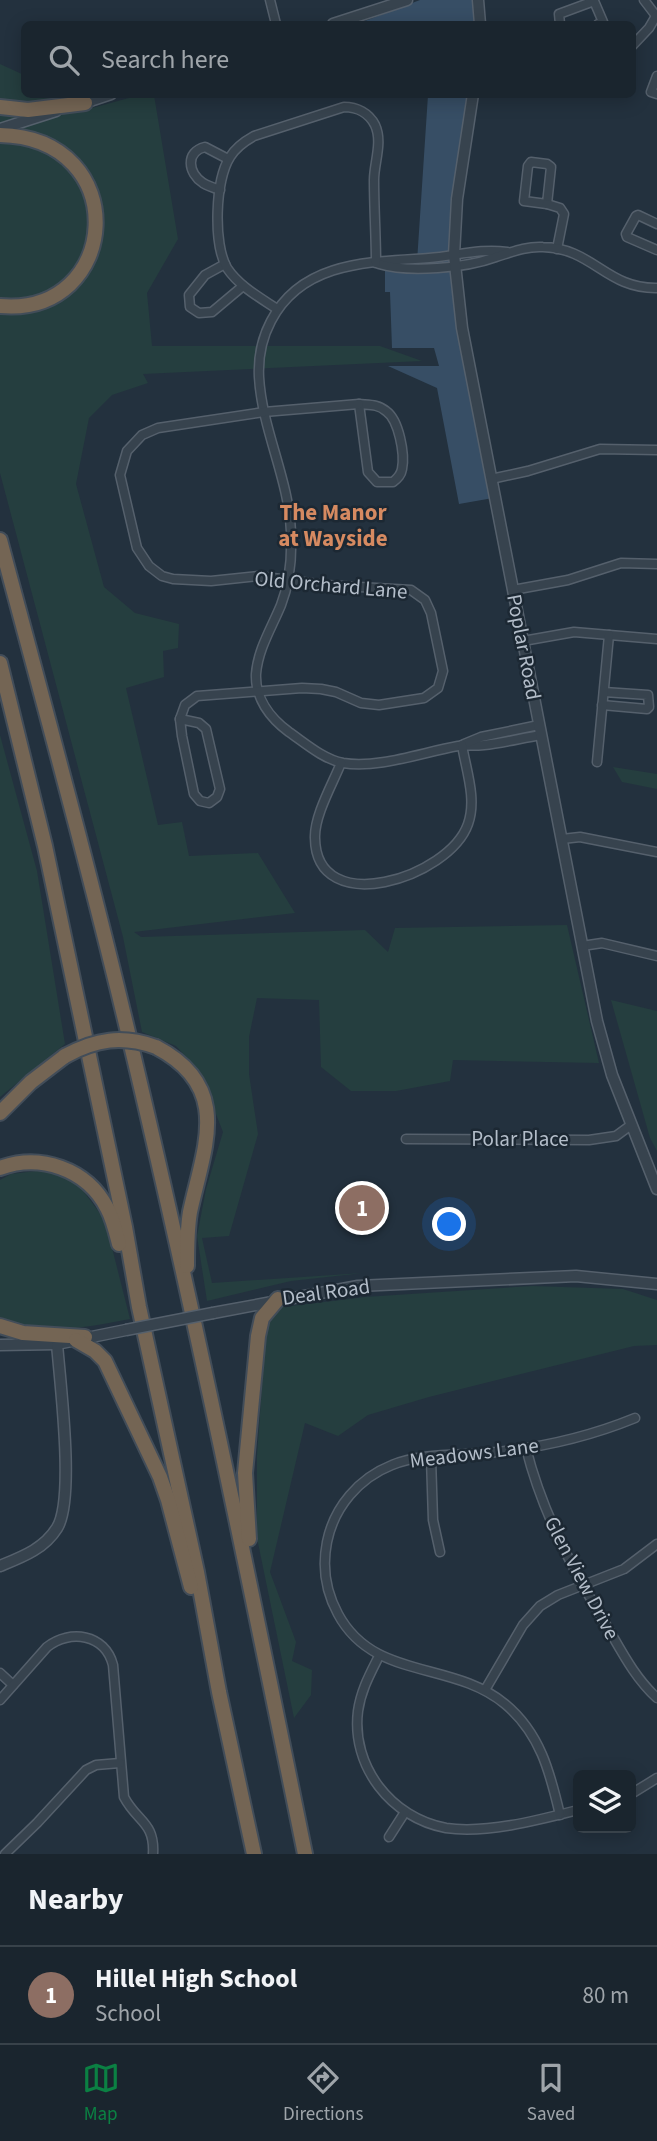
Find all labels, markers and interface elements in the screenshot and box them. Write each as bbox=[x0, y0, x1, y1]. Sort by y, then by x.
search box bbox=[21, 21, 636, 98]
icon: search bbox=[45, 41, 83, 79]
text: Search here bbox=[101, 41, 229, 78]
district label: The Manor at Wayside bbox=[278, 496, 388, 555]
street label: Old Orchard Lane bbox=[253, 563, 409, 607]
street label: Poplar Road bbox=[499, 592, 549, 702]
street label: Polar Place bbox=[471, 1124, 569, 1154]
pin: 1 bbox=[339, 1182, 385, 1234]
your location bbox=[432, 1207, 466, 1241]
street label: Deal Road bbox=[280, 1271, 372, 1313]
street label: Meadows Lane bbox=[408, 1430, 540, 1476]
street label: Glen View Drive bbox=[537, 1511, 627, 1645]
map controls bbox=[573, 1770, 636, 1833]
button: layers bbox=[573, 1770, 636, 1833]
text: Nearby bbox=[28, 1878, 123, 1921]
text: Hillel High School bbox=[95, 1960, 297, 1997]
text: 1 bbox=[45, 1979, 57, 2012]
text: 80 m bbox=[582, 1979, 629, 2012]
text: School bbox=[95, 1997, 161, 2030]
tab: Map bbox=[82, 2059, 120, 2128]
tab: Directions bbox=[283, 2059, 363, 2128]
tab: Saved bbox=[527, 2059, 575, 2128]

